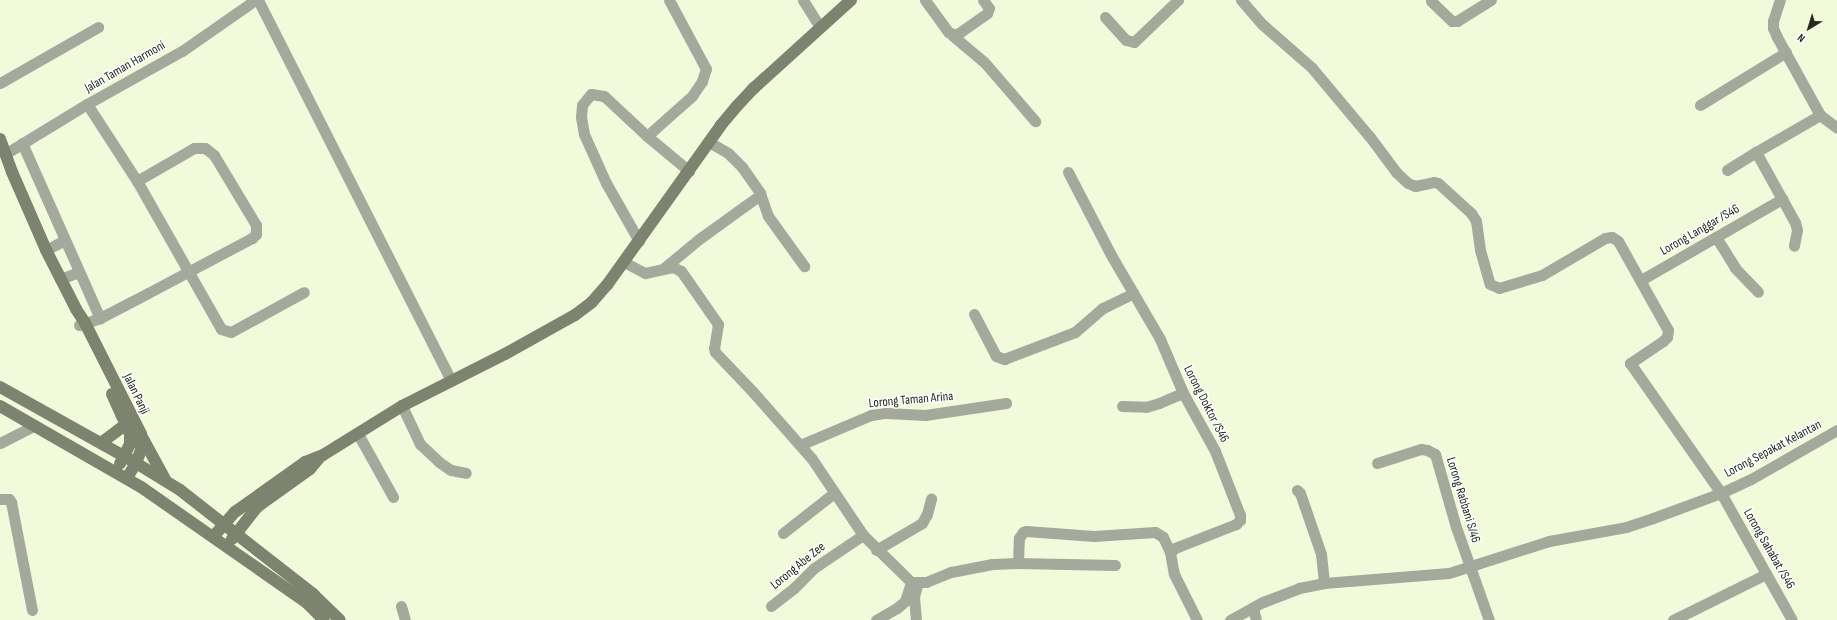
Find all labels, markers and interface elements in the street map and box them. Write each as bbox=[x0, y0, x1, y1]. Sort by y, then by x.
north arrow bbox=[1789, 8, 1829, 48]
text: N bbox=[1795, 31, 1808, 45]
street label: Jalan Taman Harmoni bbox=[82, 38, 168, 96]
street label: Lorong Langgar /S46 bbox=[1658, 201, 1742, 259]
street label: Lorong Doktor /S46 bbox=[1180, 363, 1232, 445]
street label: Jalan Panji bbox=[119, 371, 153, 417]
street label: Lorong Taman Arina bbox=[868, 389, 954, 411]
street label: Lorong Sepakat Kelantan bbox=[1722, 417, 1824, 481]
street label: Lorong Rabbani S/46 bbox=[1443, 455, 1483, 545]
street label: Lorong Sahabat /S46 bbox=[1740, 506, 1798, 592]
street label: Lorong Abe Zee bbox=[768, 539, 828, 593]

